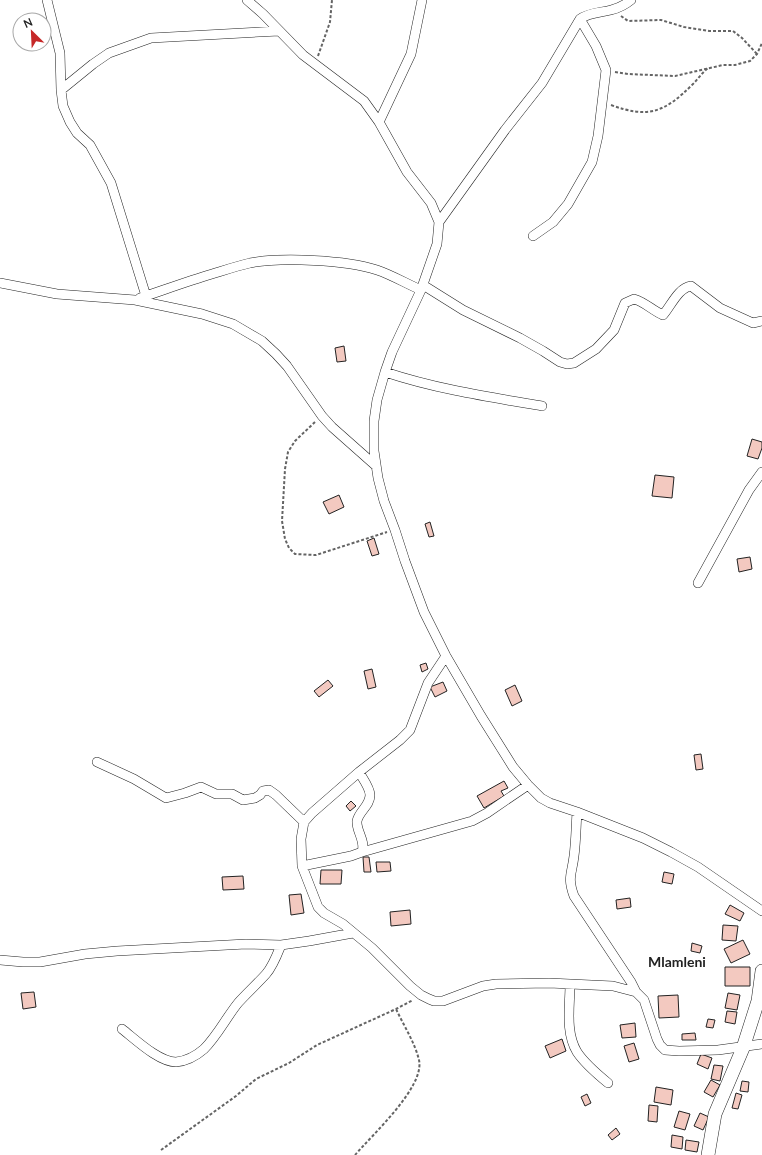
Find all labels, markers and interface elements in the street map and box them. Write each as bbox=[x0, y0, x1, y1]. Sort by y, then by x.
north arrow bbox=[12, 12, 52, 52]
text: N bbox=[21, 15, 34, 30]
district label: Mlamleni bbox=[648, 953, 706, 970]

